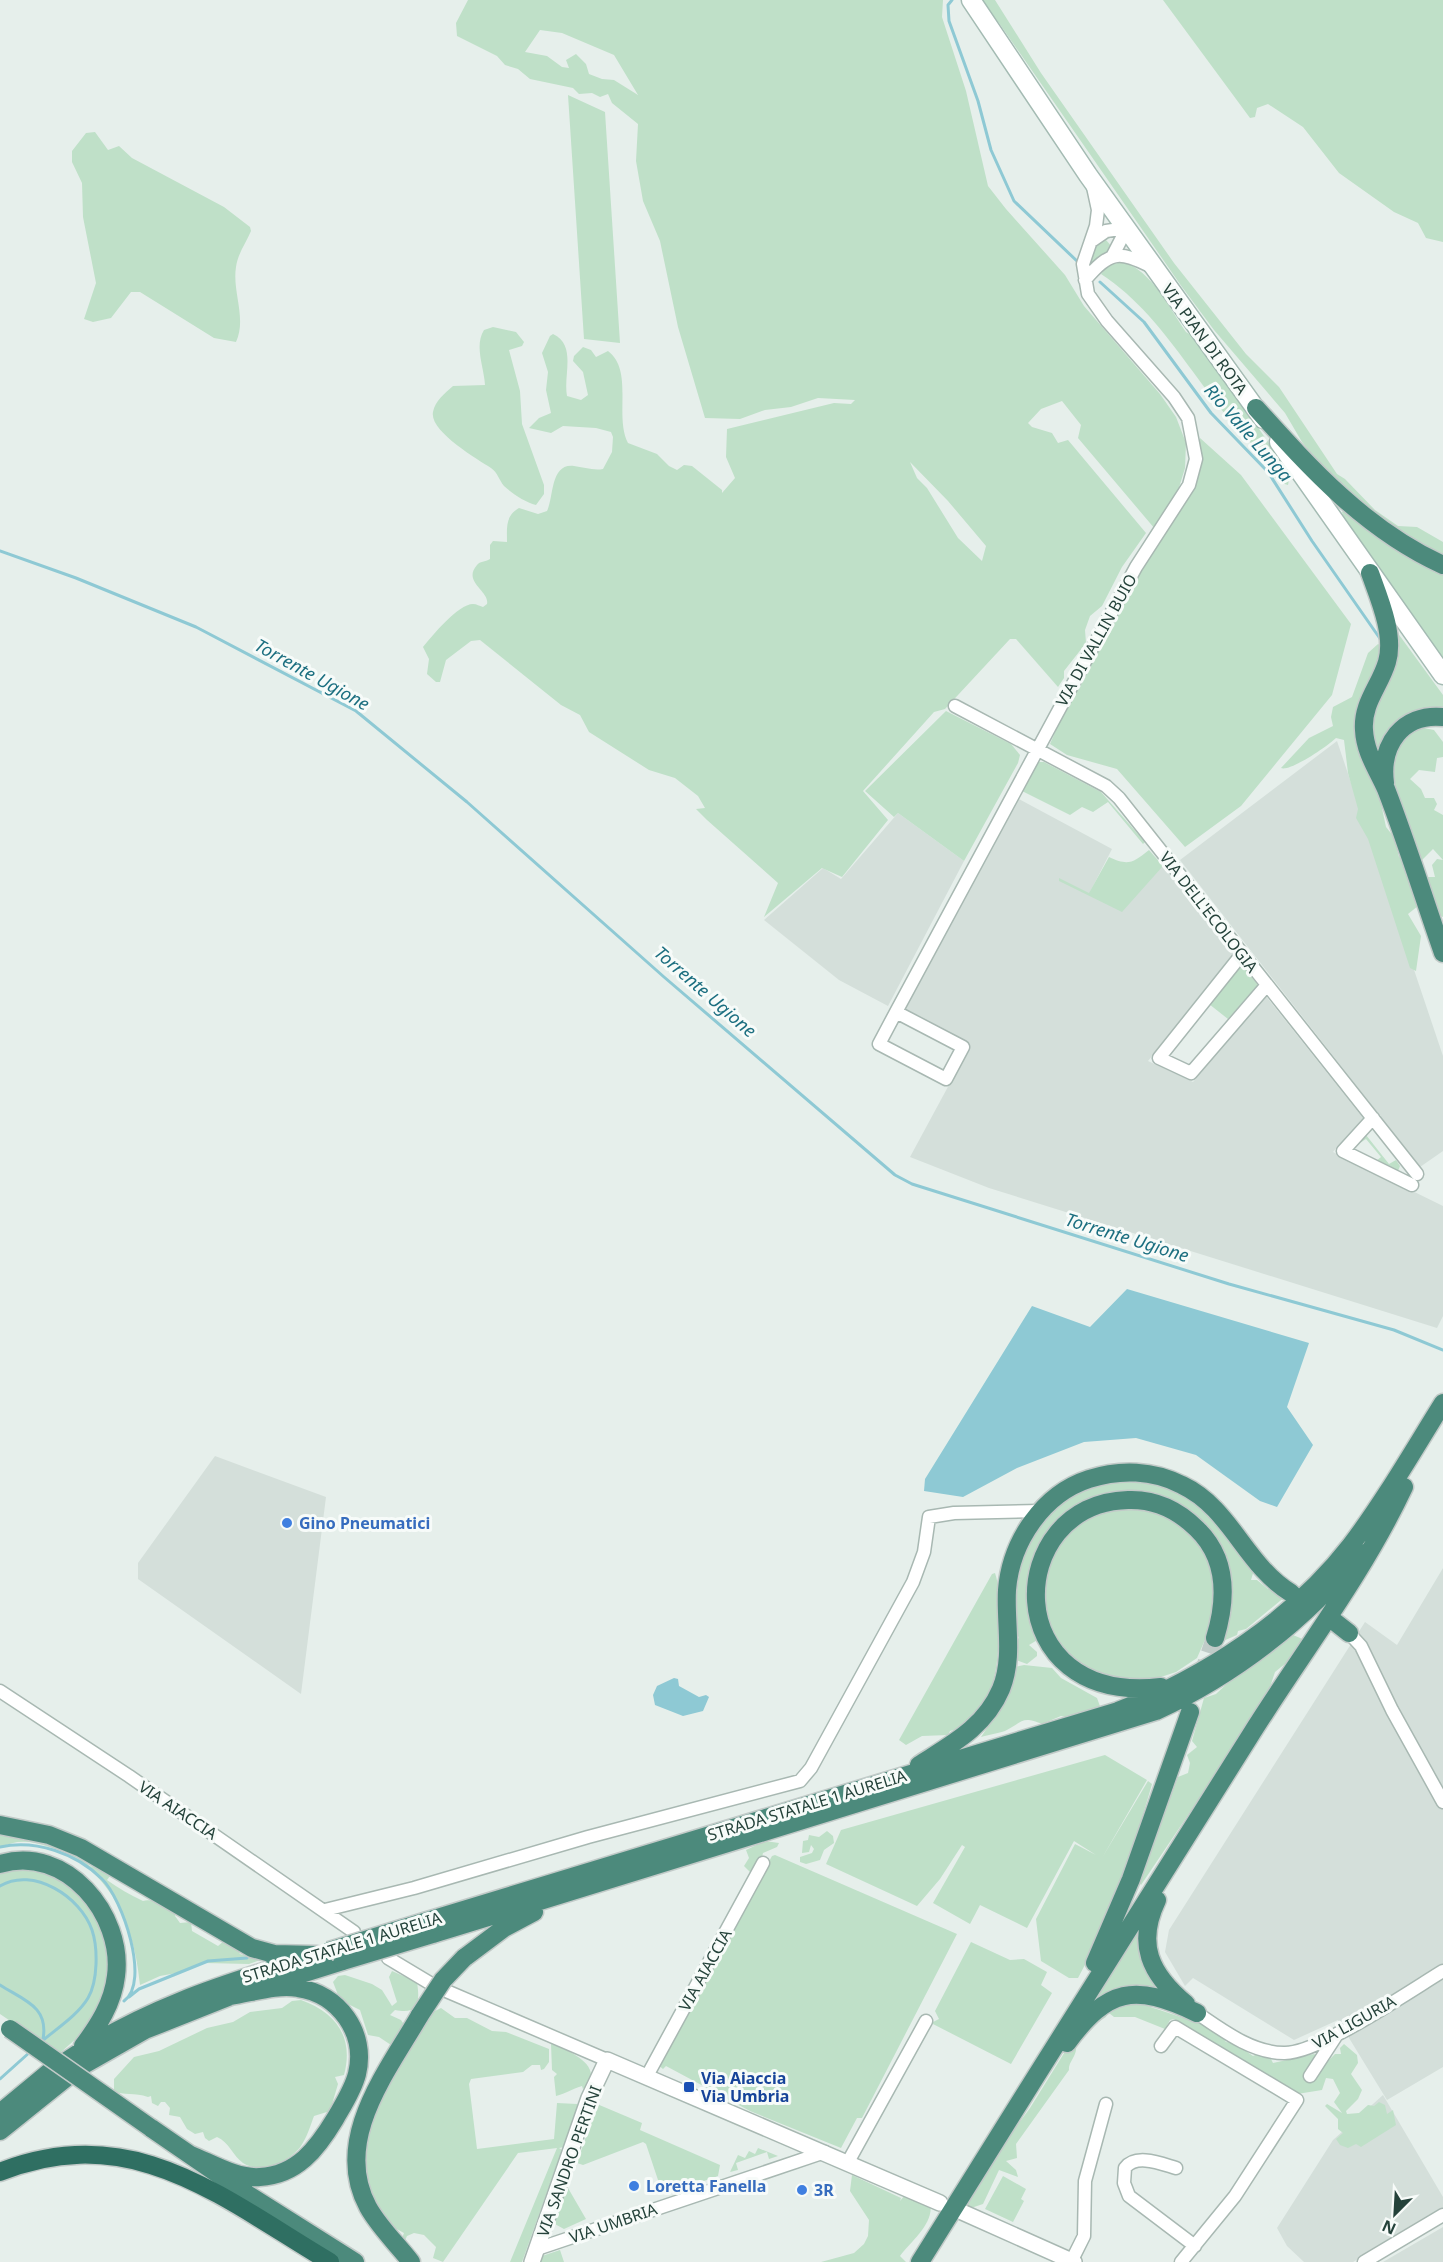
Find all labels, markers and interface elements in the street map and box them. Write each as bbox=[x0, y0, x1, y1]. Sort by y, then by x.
street label: VIA PIAN DI ROTA bbox=[1157, 279, 1253, 400]
water label: Rio Valle Lunga bbox=[1199, 378, 1298, 486]
street label: VIA DI VALLIN BUIO bbox=[1050, 570, 1142, 710]
water label: Torrente Ugione bbox=[251, 633, 374, 716]
street label: VIA DELL'ECOLOGIA bbox=[1155, 847, 1264, 978]
water label: Torrente Ugione bbox=[650, 940, 762, 1042]
water label: Torrente Ugione bbox=[1063, 1207, 1192, 1267]
place label: Gino Pneumatici bbox=[299, 1512, 430, 1534]
marker: Gino Pneumatici bbox=[280, 1516, 294, 1530]
street label: STRADA STATALE 1 AURELIA bbox=[705, 1764, 910, 1846]
street label: VIA AIACCIA bbox=[134, 1776, 222, 1845]
street label: STRADA STATALE 1 AURELIA bbox=[240, 1906, 445, 1988]
street label: VIA AIACCIA bbox=[673, 1924, 737, 2015]
street label: VIA LIGURIA bbox=[1308, 1990, 1400, 2054]
place label: Via Aiaccia Via Umbria bbox=[701, 2067, 789, 2107]
marker: Via Aiaccia Via Umbria bbox=[682, 2080, 696, 2094]
street label: VIA SANDRO PERTINI bbox=[531, 2082, 607, 2240]
place label: Loretta Fanella bbox=[646, 2175, 766, 2197]
marker: Loretta Fanella bbox=[627, 2179, 641, 2193]
place label: 3R bbox=[814, 2179, 834, 2201]
marker: 3R bbox=[795, 2183, 809, 2197]
north arrow bbox=[1365, 2184, 1425, 2244]
street label: VIA UMBRIA bbox=[566, 2197, 661, 2248]
text: N bbox=[1378, 2215, 1399, 2240]

